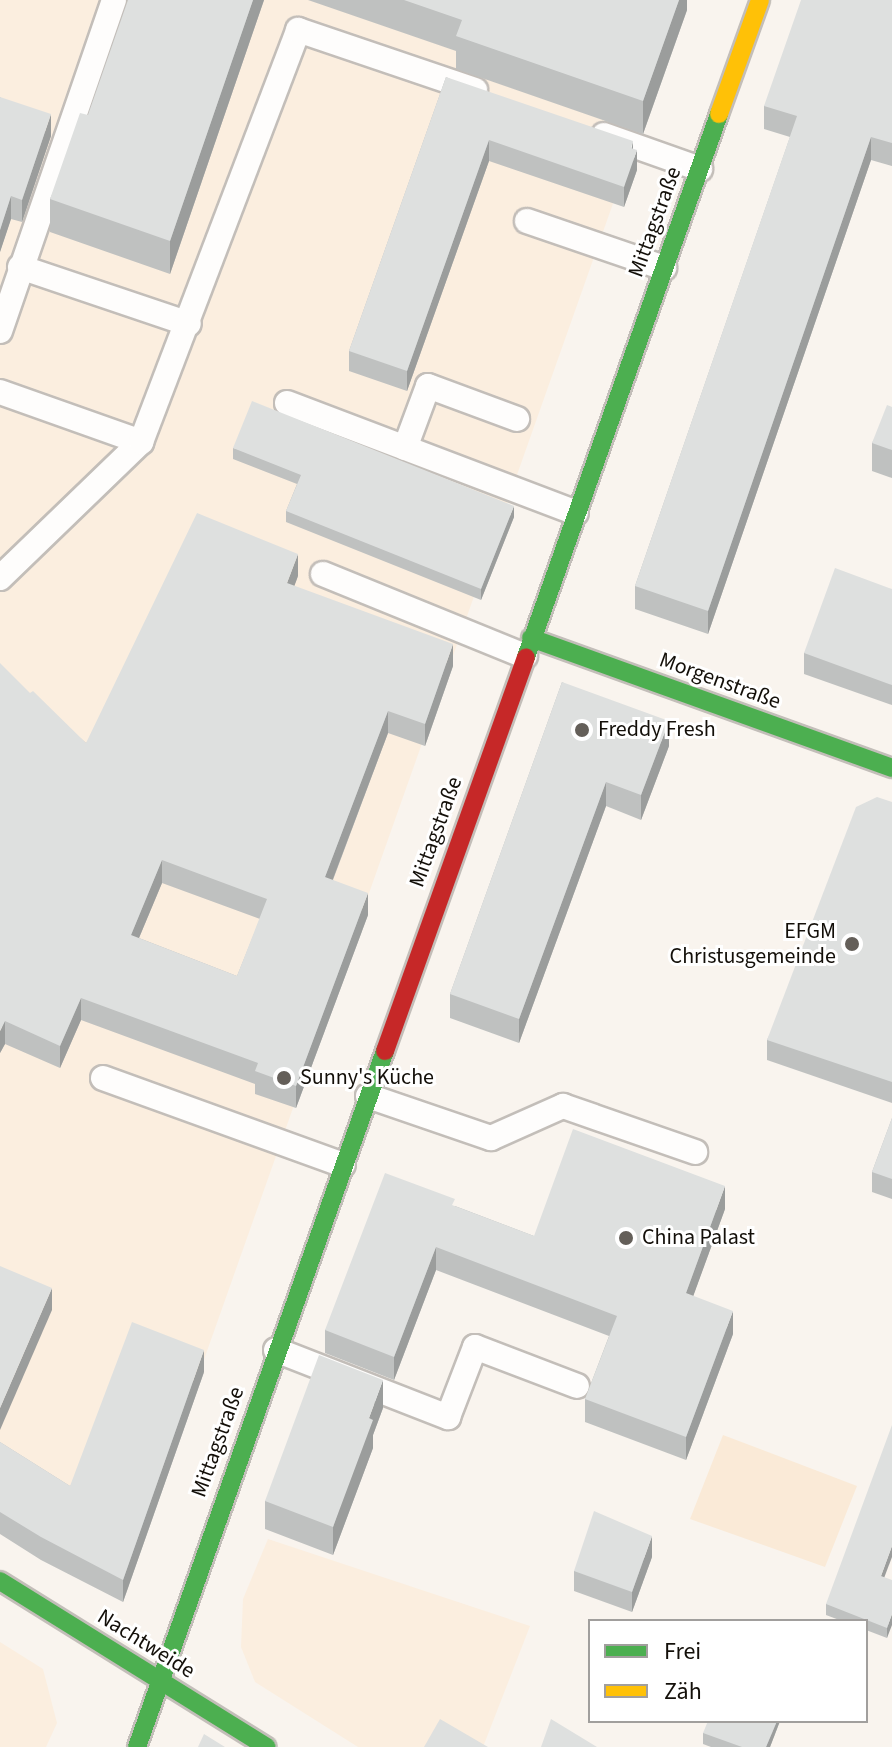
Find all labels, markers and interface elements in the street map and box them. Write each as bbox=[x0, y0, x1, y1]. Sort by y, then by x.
street label: Mittagstraße bbox=[623, 163, 687, 281]
street label: Morgenstraße bbox=[656, 647, 784, 715]
place label: Freddy Fresh bbox=[598, 717, 716, 743]
marker: Freddy Fresh bbox=[573, 721, 591, 739]
street label: Mittagstraße bbox=[404, 773, 468, 891]
place label: EFGM Christusgemeinde bbox=[670, 918, 836, 970]
marker: EFGM Christusgemeinde bbox=[843, 935, 861, 953]
place label: Sunny's Küche bbox=[300, 1065, 434, 1091]
marker: Sunny's Küche bbox=[275, 1069, 293, 1087]
place label: China Palast bbox=[642, 1225, 755, 1251]
marker: China Palast bbox=[617, 1229, 635, 1247]
street label: Mittagstraße bbox=[186, 1383, 250, 1501]
street label: Nachtweide bbox=[92, 1604, 200, 1684]
legend bbox=[588, 1619, 868, 1723]
text: Frei bbox=[664, 1634, 701, 1669]
text: Zäh bbox=[664, 1674, 702, 1709]

